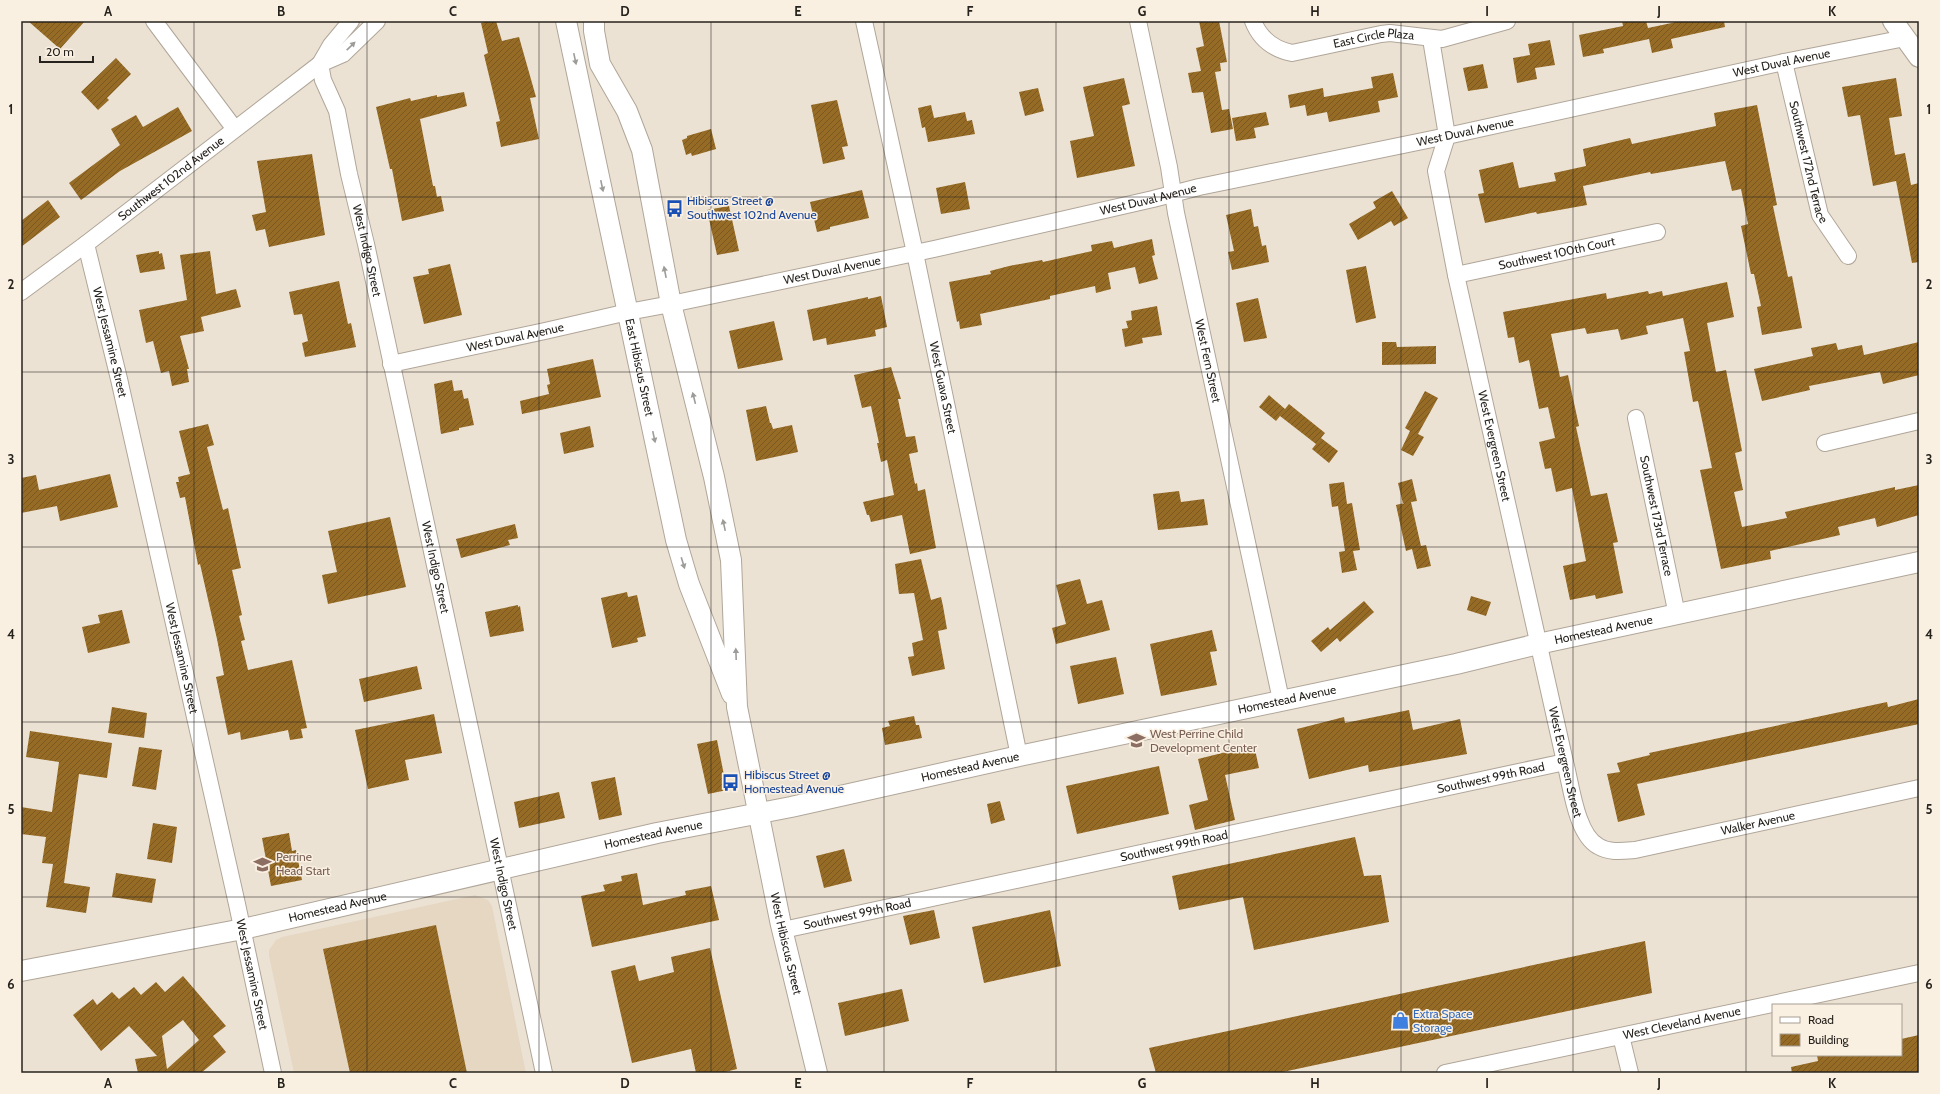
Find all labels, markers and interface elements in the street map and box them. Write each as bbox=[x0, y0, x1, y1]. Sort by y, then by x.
text: A bbox=[104, 3, 113, 19]
text: B bbox=[277, 3, 285, 19]
text: C bbox=[449, 3, 457, 19]
text: D bbox=[620, 3, 630, 19]
text: E bbox=[794, 3, 802, 19]
text: F bbox=[967, 3, 974, 19]
text: G bbox=[1138, 3, 1147, 19]
text: H bbox=[1310, 3, 1320, 19]
text: I bbox=[1485, 3, 1489, 19]
text: J bbox=[1656, 3, 1661, 19]
text: K bbox=[1828, 3, 1837, 19]
street label: East Circle Plaza bbox=[1332, 25, 1415, 51]
scale bar bbox=[40, 38, 93, 64]
one-way arrow bbox=[346, 42, 356, 51]
text: 20 m bbox=[46, 44, 74, 59]
street label: West Duval Avenue bbox=[1732, 45, 1831, 80]
one-way arrow bbox=[572, 53, 578, 65]
street label: Southwest 172nd Terrace bbox=[1786, 99, 1831, 226]
text: 1 bbox=[9, 101, 13, 117]
text: 1 bbox=[1927, 101, 1931, 117]
street label: West Duval Avenue bbox=[1415, 114, 1515, 149]
street label: Southwest 102nd Avenue bbox=[115, 133, 227, 224]
one-way arrow bbox=[600, 180, 606, 192]
street label: West Duval Avenue bbox=[1098, 180, 1198, 218]
place label: Hibiscus Street @ Southwest 102nd Avenue bbox=[687, 193, 817, 222]
bus stop icon: Hibiscus Street @ Southwest 102nd Avenue bbox=[664, 198, 684, 218]
street label: West Indigo Street bbox=[350, 203, 385, 298]
street label: Southwest 100th Court bbox=[1497, 233, 1616, 273]
street label: West Duval Avenue bbox=[782, 252, 882, 287]
one-way arrow bbox=[662, 266, 668, 278]
text: 2 bbox=[8, 276, 15, 292]
text: 2 bbox=[1926, 276, 1933, 292]
street label: West Jessamine Street bbox=[90, 285, 131, 399]
street label: East Hibiscus Street bbox=[622, 317, 658, 417]
street label: West Fern Street bbox=[1192, 318, 1225, 404]
street label: West Duval Avenue bbox=[465, 319, 565, 355]
street label: West Guava Street bbox=[926, 340, 960, 435]
street label: West Evergreen Street bbox=[1475, 389, 1514, 503]
one-way arrow bbox=[691, 392, 697, 405]
one-way arrow bbox=[652, 431, 658, 443]
text: 3 bbox=[7, 451, 15, 467]
text: 3 bbox=[1925, 451, 1933, 467]
street label: Southwest 173rd Terrace bbox=[1637, 454, 1677, 577]
one-way arrow bbox=[720, 519, 726, 531]
street label: West Indigo Street bbox=[419, 520, 453, 615]
one-way arrow bbox=[680, 558, 686, 570]
street label: West Jessamine Street bbox=[162, 601, 202, 715]
street label: Homestead Avenue bbox=[1553, 612, 1654, 647]
text: 4 bbox=[7, 626, 15, 642]
text: 4 bbox=[1925, 626, 1933, 642]
one-way arrow bbox=[732, 648, 739, 660]
street label: Homestead Avenue bbox=[1236, 681, 1337, 717]
street label: West Evergreen Street bbox=[1546, 705, 1586, 819]
place label: West Perrine Child Development Center bbox=[1150, 726, 1257, 755]
school or university icon: West Perrine Child Development Center bbox=[1127, 731, 1147, 751]
street label: Homestead Avenue bbox=[920, 748, 1020, 785]
street label: Southwest 99th Road bbox=[1435, 759, 1546, 796]
place label: Hibiscus Street @ Homestead Avenue bbox=[744, 767, 844, 796]
bus stop icon: Hibiscus Street @ Homestead Avenue bbox=[721, 772, 741, 792]
text: 5 bbox=[8, 801, 15, 817]
text: 5 bbox=[1926, 801, 1933, 817]
street label: Walker Avenue bbox=[1719, 807, 1796, 838]
street label: Homestead Avenue bbox=[603, 816, 704, 852]
street label: Southwest 99th Road bbox=[1119, 827, 1229, 864]
street label: West Indigo Street bbox=[487, 836, 521, 931]
place label: Perrine Head Start bbox=[276, 849, 330, 878]
school or university icon: Perrine Head Start bbox=[253, 854, 273, 874]
street label: Homestead Avenue bbox=[287, 888, 388, 925]
street label: West Hibiscus Street bbox=[768, 891, 806, 996]
street label: Southwest 99th Road bbox=[802, 895, 912, 932]
street label: West Jessamine Street bbox=[233, 917, 272, 1031]
text: 6 bbox=[7, 976, 15, 992]
text: 6 bbox=[1925, 976, 1933, 992]
street label: West Cleveland Avenue bbox=[1622, 1003, 1742, 1042]
legend bbox=[1772, 1004, 1902, 1056]
place label: Extra Space Storage bbox=[1413, 1006, 1472, 1035]
shop icon: Extra Space Storage bbox=[1390, 1011, 1410, 1031]
text: Road bbox=[1808, 1012, 1834, 1027]
text: Building bbox=[1808, 1032, 1850, 1047]
text: A bbox=[104, 1075, 113, 1091]
text: B bbox=[277, 1075, 285, 1091]
text: C bbox=[449, 1075, 457, 1091]
text: D bbox=[620, 1075, 630, 1091]
text: E bbox=[794, 1075, 802, 1091]
text: F bbox=[967, 1075, 974, 1091]
text: G bbox=[1138, 1075, 1147, 1091]
text: H bbox=[1310, 1075, 1320, 1091]
text: I bbox=[1485, 1075, 1489, 1091]
text: J bbox=[1656, 1075, 1661, 1091]
text: K bbox=[1828, 1075, 1837, 1091]

